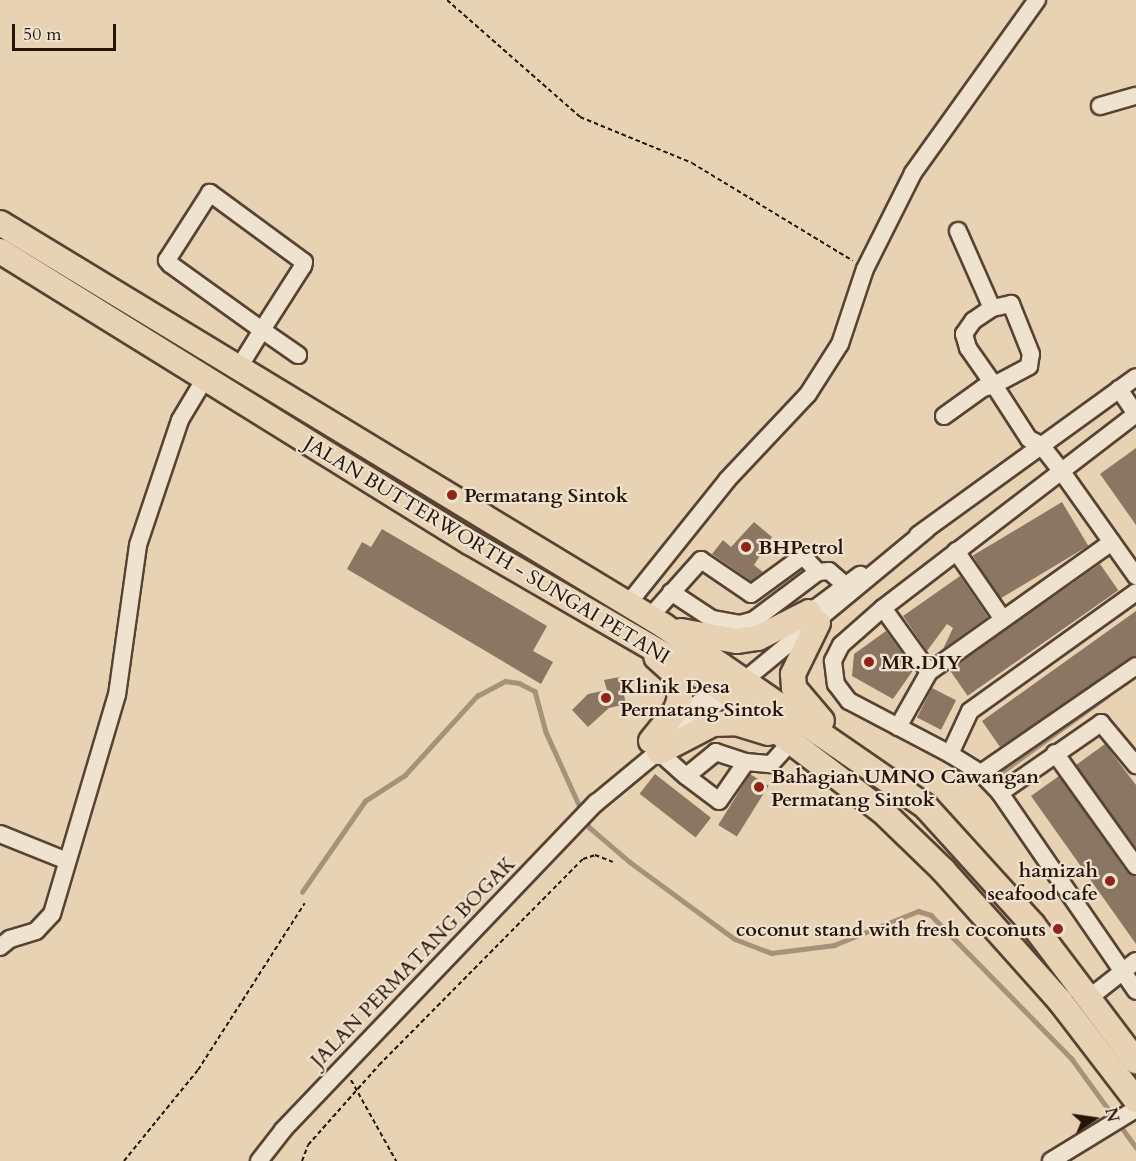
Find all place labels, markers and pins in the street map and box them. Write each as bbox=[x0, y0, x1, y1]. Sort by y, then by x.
place label: Permatang Sintok bbox=[464, 483, 628, 507]
marker: Permatang Sintok bbox=[445, 488, 459, 502]
place label: BHPetrol bbox=[758, 535, 844, 559]
marker: BHPetrol bbox=[739, 540, 753, 554]
place label: MR.DIY bbox=[881, 650, 962, 674]
marker: MR.DIY bbox=[862, 655, 876, 669]
place label: Klinik Desa Permatang Sintok bbox=[620, 674, 784, 721]
marker: Klinik Desa Permatang Sintok bbox=[597, 689, 615, 707]
place label: Bahagian UMNO Cawangan Permatang Sintok bbox=[771, 764, 1039, 811]
marker: Bahagian UMNO Cawangan Permatang Sintok bbox=[752, 780, 766, 794]
place label: hamizah seafood cafe bbox=[987, 858, 1098, 905]
marker: hamizah seafood cafe bbox=[1103, 874, 1117, 888]
place label: coconut stand with fresh coconuts bbox=[736, 917, 1046, 941]
marker: coconut stand with fresh coconuts bbox=[1051, 922, 1065, 936]

